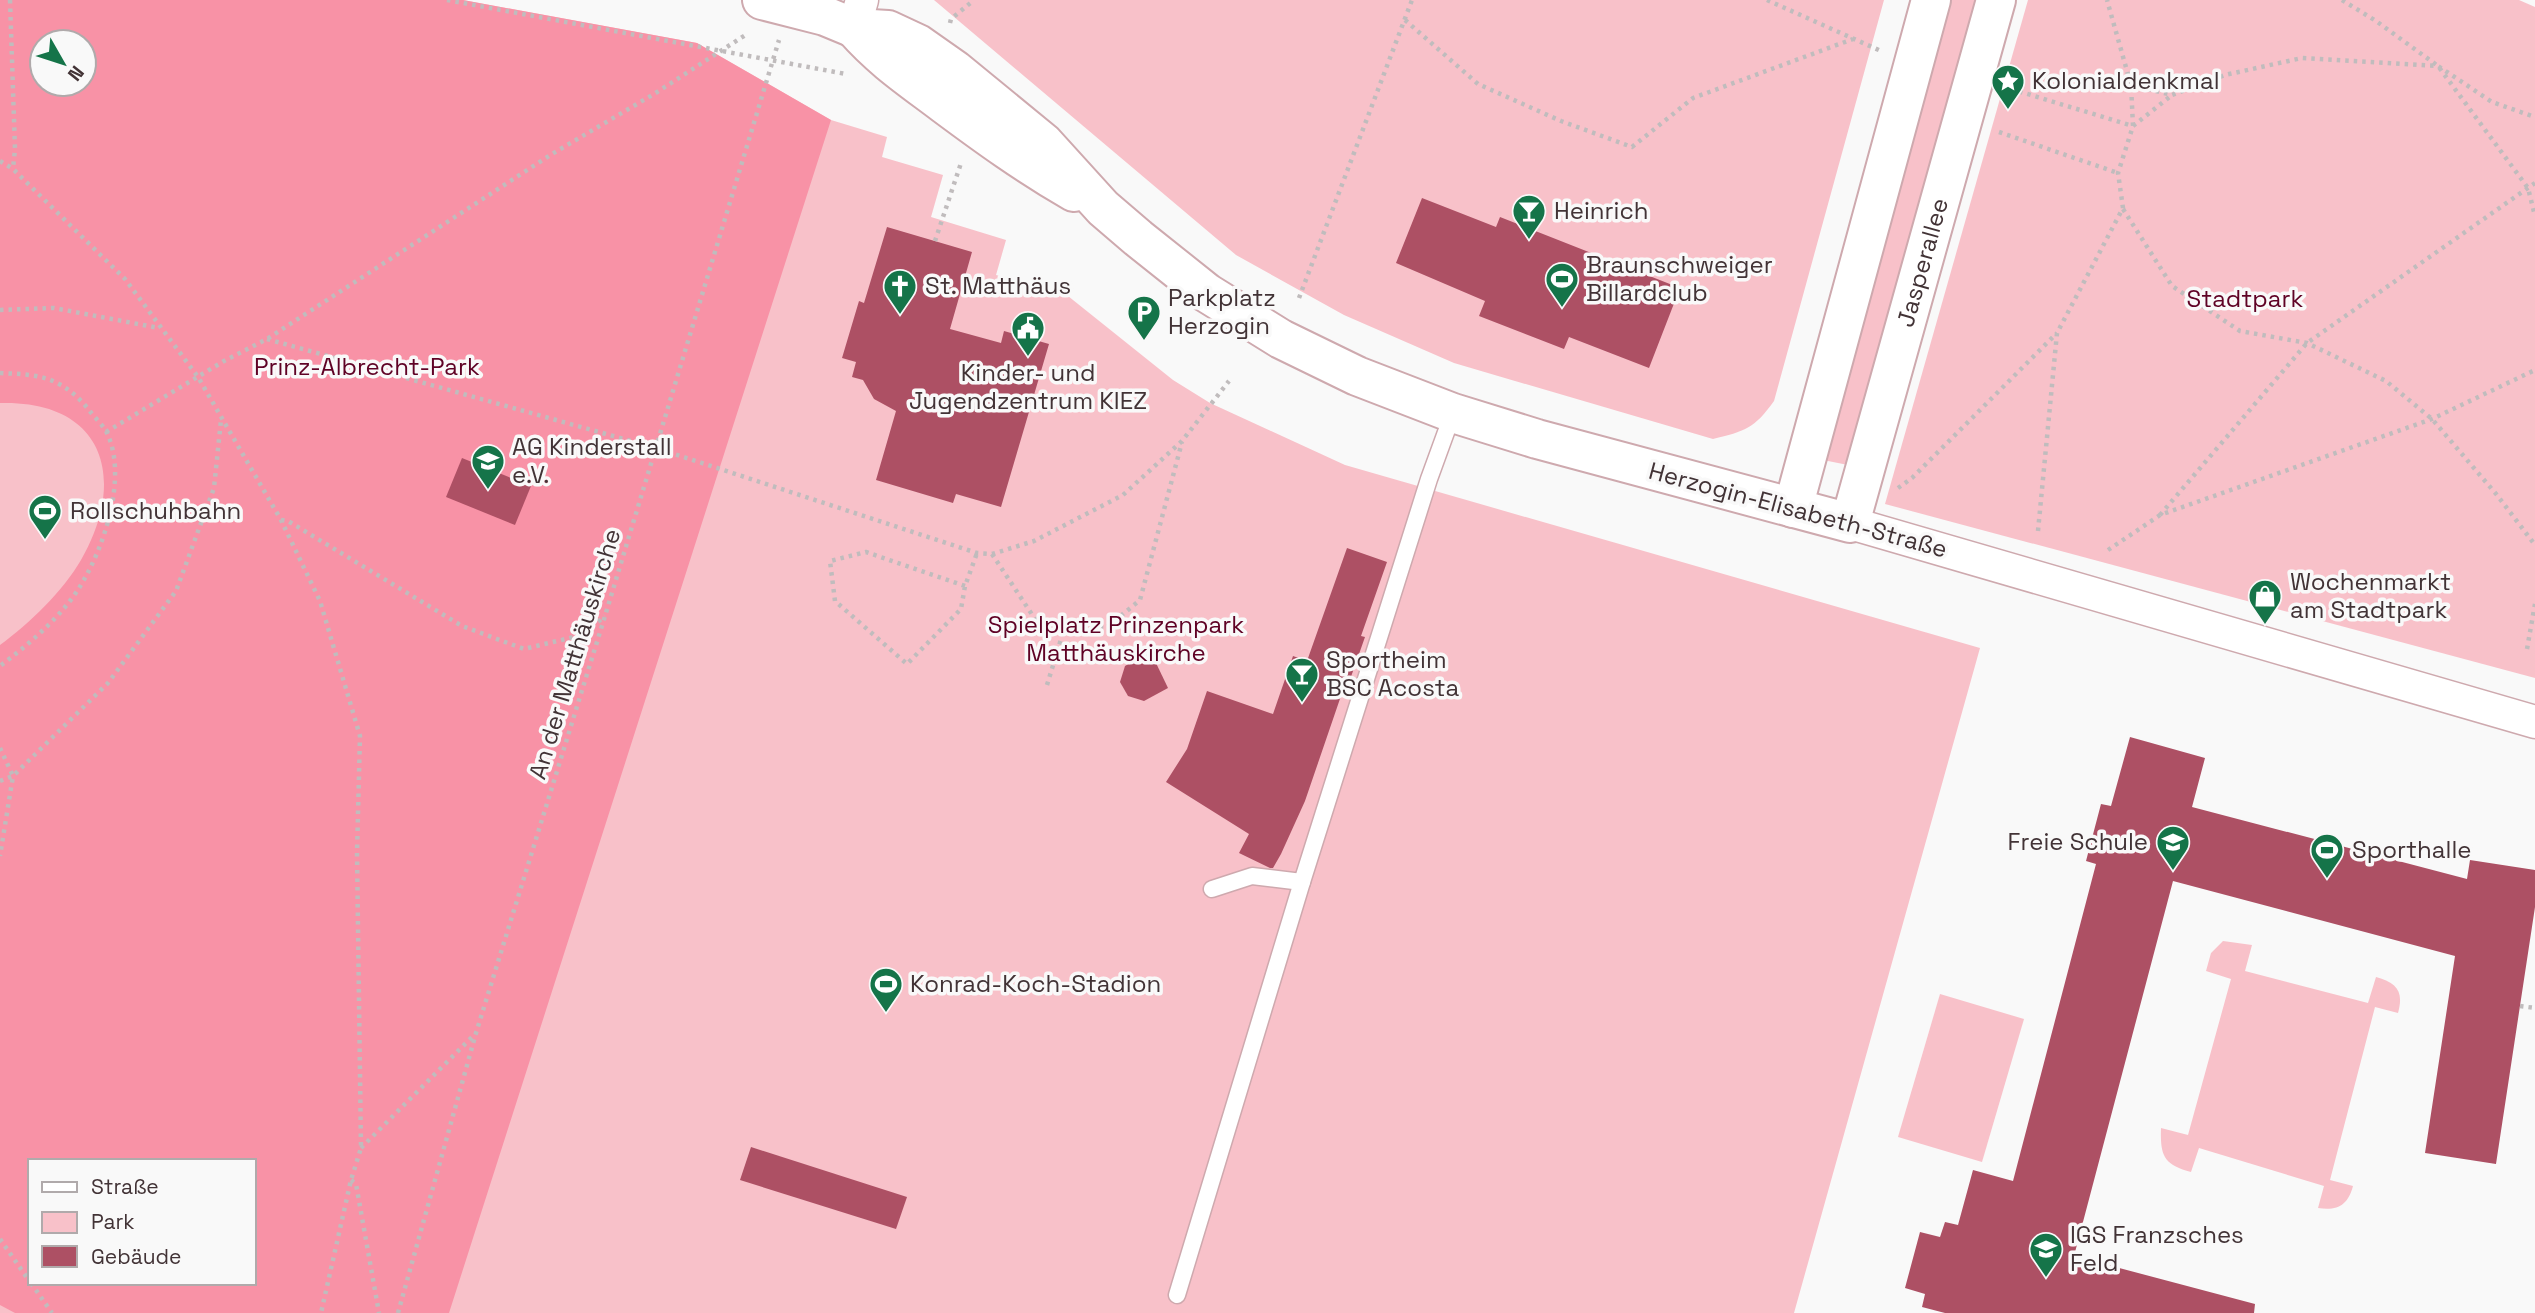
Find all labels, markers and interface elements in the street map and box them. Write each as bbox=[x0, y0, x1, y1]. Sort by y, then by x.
north arrow bbox=[28, 28, 98, 98]
text: N bbox=[62, 61, 90, 86]
place icon: Kolonialdenkmal bbox=[1989, 62, 2027, 111]
place label: Kolonialdenkmal bbox=[2032, 65, 2220, 96]
bar icon: Heinrich bbox=[1510, 192, 1548, 241]
street label: Jasperallee bbox=[1890, 194, 1955, 330]
place label: Heinrich bbox=[1554, 195, 1649, 226]
place label: Braunschweiger Billardclub bbox=[1586, 249, 1773, 308]
sports icon: Braunschweiger Billardclub bbox=[1543, 260, 1581, 309]
church icon: St. Matthäus bbox=[881, 267, 919, 316]
place label: St. Matthäus bbox=[925, 270, 1071, 301]
place label: Parkplatz Herzogin bbox=[1168, 282, 1276, 341]
park label: Stadtpark bbox=[2187, 283, 2304, 314]
parking icon: Parkplatz Herzogin bbox=[1125, 293, 1163, 342]
public building icon: Kinder- und Jugendzentrum KIEZ bbox=[1009, 309, 1047, 358]
park label: Prinz-Albrecht-Park bbox=[254, 351, 480, 382]
place label: Kinder- und Jugendzentrum KIEZ bbox=[909, 357, 1147, 416]
place label: AG Kinderstall e.V. bbox=[512, 431, 672, 490]
school or university icon: AG Kinderstall e.V. bbox=[469, 442, 507, 491]
street label: Herzogin-Elisabeth-Straße bbox=[1645, 455, 1951, 564]
sports icon: Rollschuhbahn bbox=[26, 492, 64, 541]
place label: Rollschuhbahn bbox=[70, 495, 241, 526]
street label: An der Matthäuskirche bbox=[522, 525, 627, 783]
place label: Wochenmarkt am Stadtpark bbox=[2290, 566, 2451, 625]
shop icon: Wochenmarkt am Stadtpark bbox=[2246, 577, 2284, 626]
park label: Spielplatz Prinzenpark Matthäuskirche bbox=[988, 609, 1244, 668]
place label: Sportheim BSC Acosta bbox=[1326, 644, 1459, 703]
bar icon: Sportheim BSC Acosta bbox=[1283, 655, 1321, 704]
school or university icon: Freie Schule bbox=[2154, 823, 2192, 872]
place label: Freie Schule bbox=[2008, 826, 2148, 857]
sports icon: Sporthalle bbox=[2308, 831, 2346, 880]
place label: Sporthalle bbox=[2352, 834, 2472, 865]
sports icon: Konrad-Koch-Stadion bbox=[867, 965, 905, 1014]
place label: Konrad-Koch-Stadion bbox=[910, 968, 1161, 999]
legend bbox=[28, 1159, 256, 1285]
text: Straße bbox=[91, 1173, 159, 1200]
text: Park bbox=[91, 1208, 135, 1235]
place label: IGS Franzsches Feld bbox=[2070, 1219, 2244, 1278]
school or university icon: IGS Franzsches Feld bbox=[2027, 1230, 2065, 1279]
text: Gebäude bbox=[91, 1243, 181, 1270]

